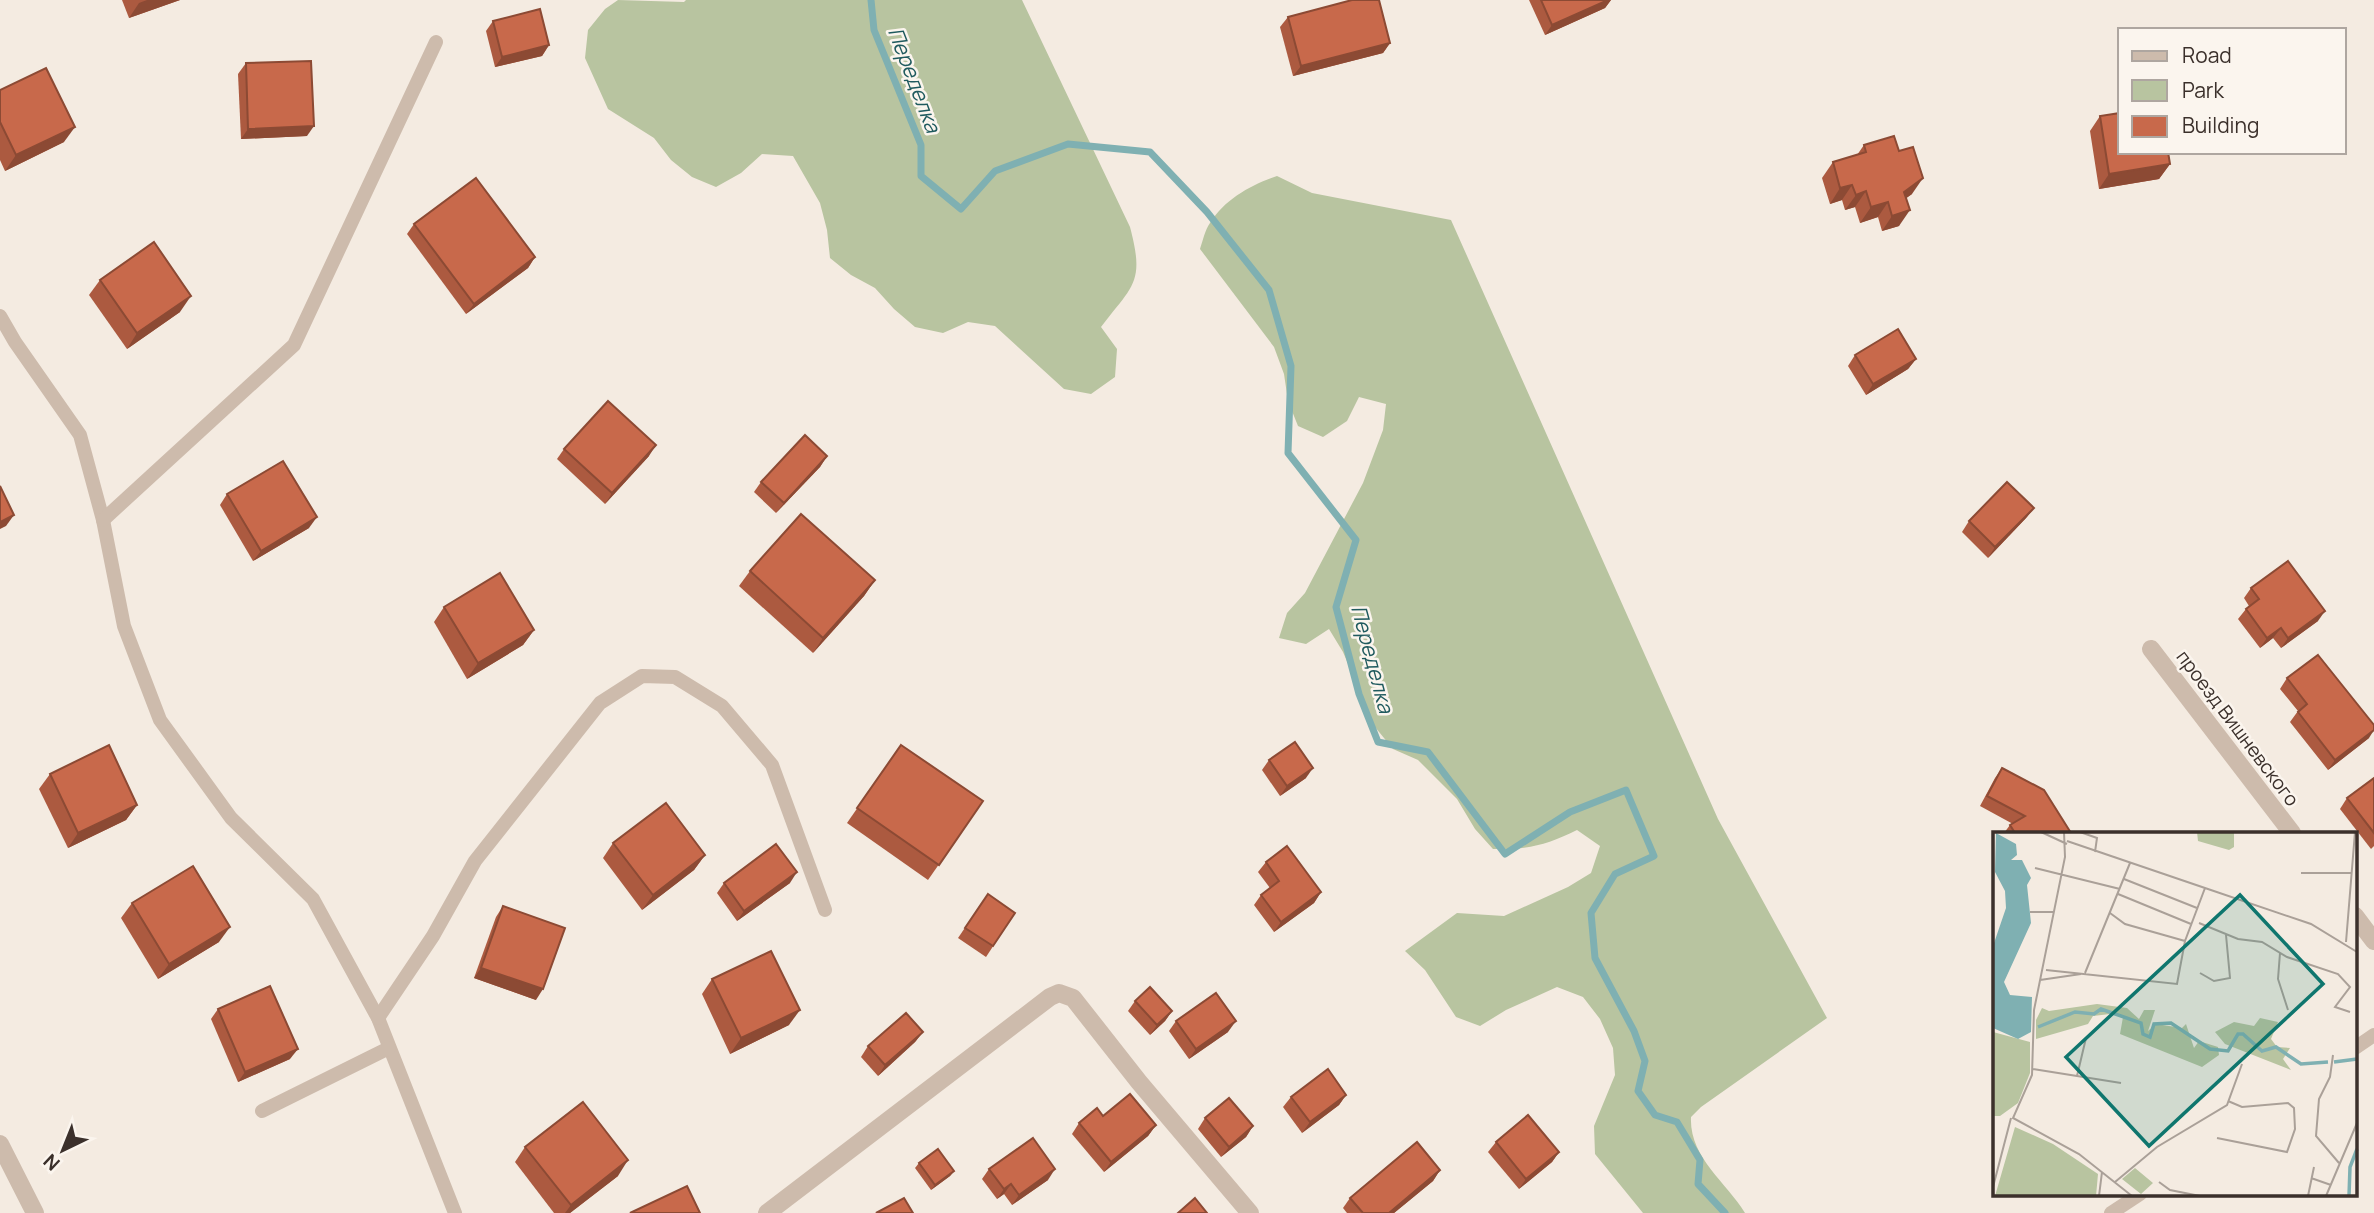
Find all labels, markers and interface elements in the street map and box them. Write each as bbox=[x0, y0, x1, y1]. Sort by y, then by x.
water label: Переделка bbox=[882, 23, 948, 137]
legend bbox=[2118, 28, 2346, 154]
text: Road bbox=[2182, 41, 2232, 69]
text: Park bbox=[2182, 76, 2224, 104]
text: Building bbox=[2182, 111, 2259, 139]
water label: Переделка bbox=[1345, 602, 1401, 717]
street label: проезд Вишневского bbox=[2171, 645, 2305, 811]
inset map bbox=[1993, 832, 2356, 1196]
north arrow bbox=[28, 1115, 98, 1185]
text: N bbox=[38, 1148, 65, 1177]

